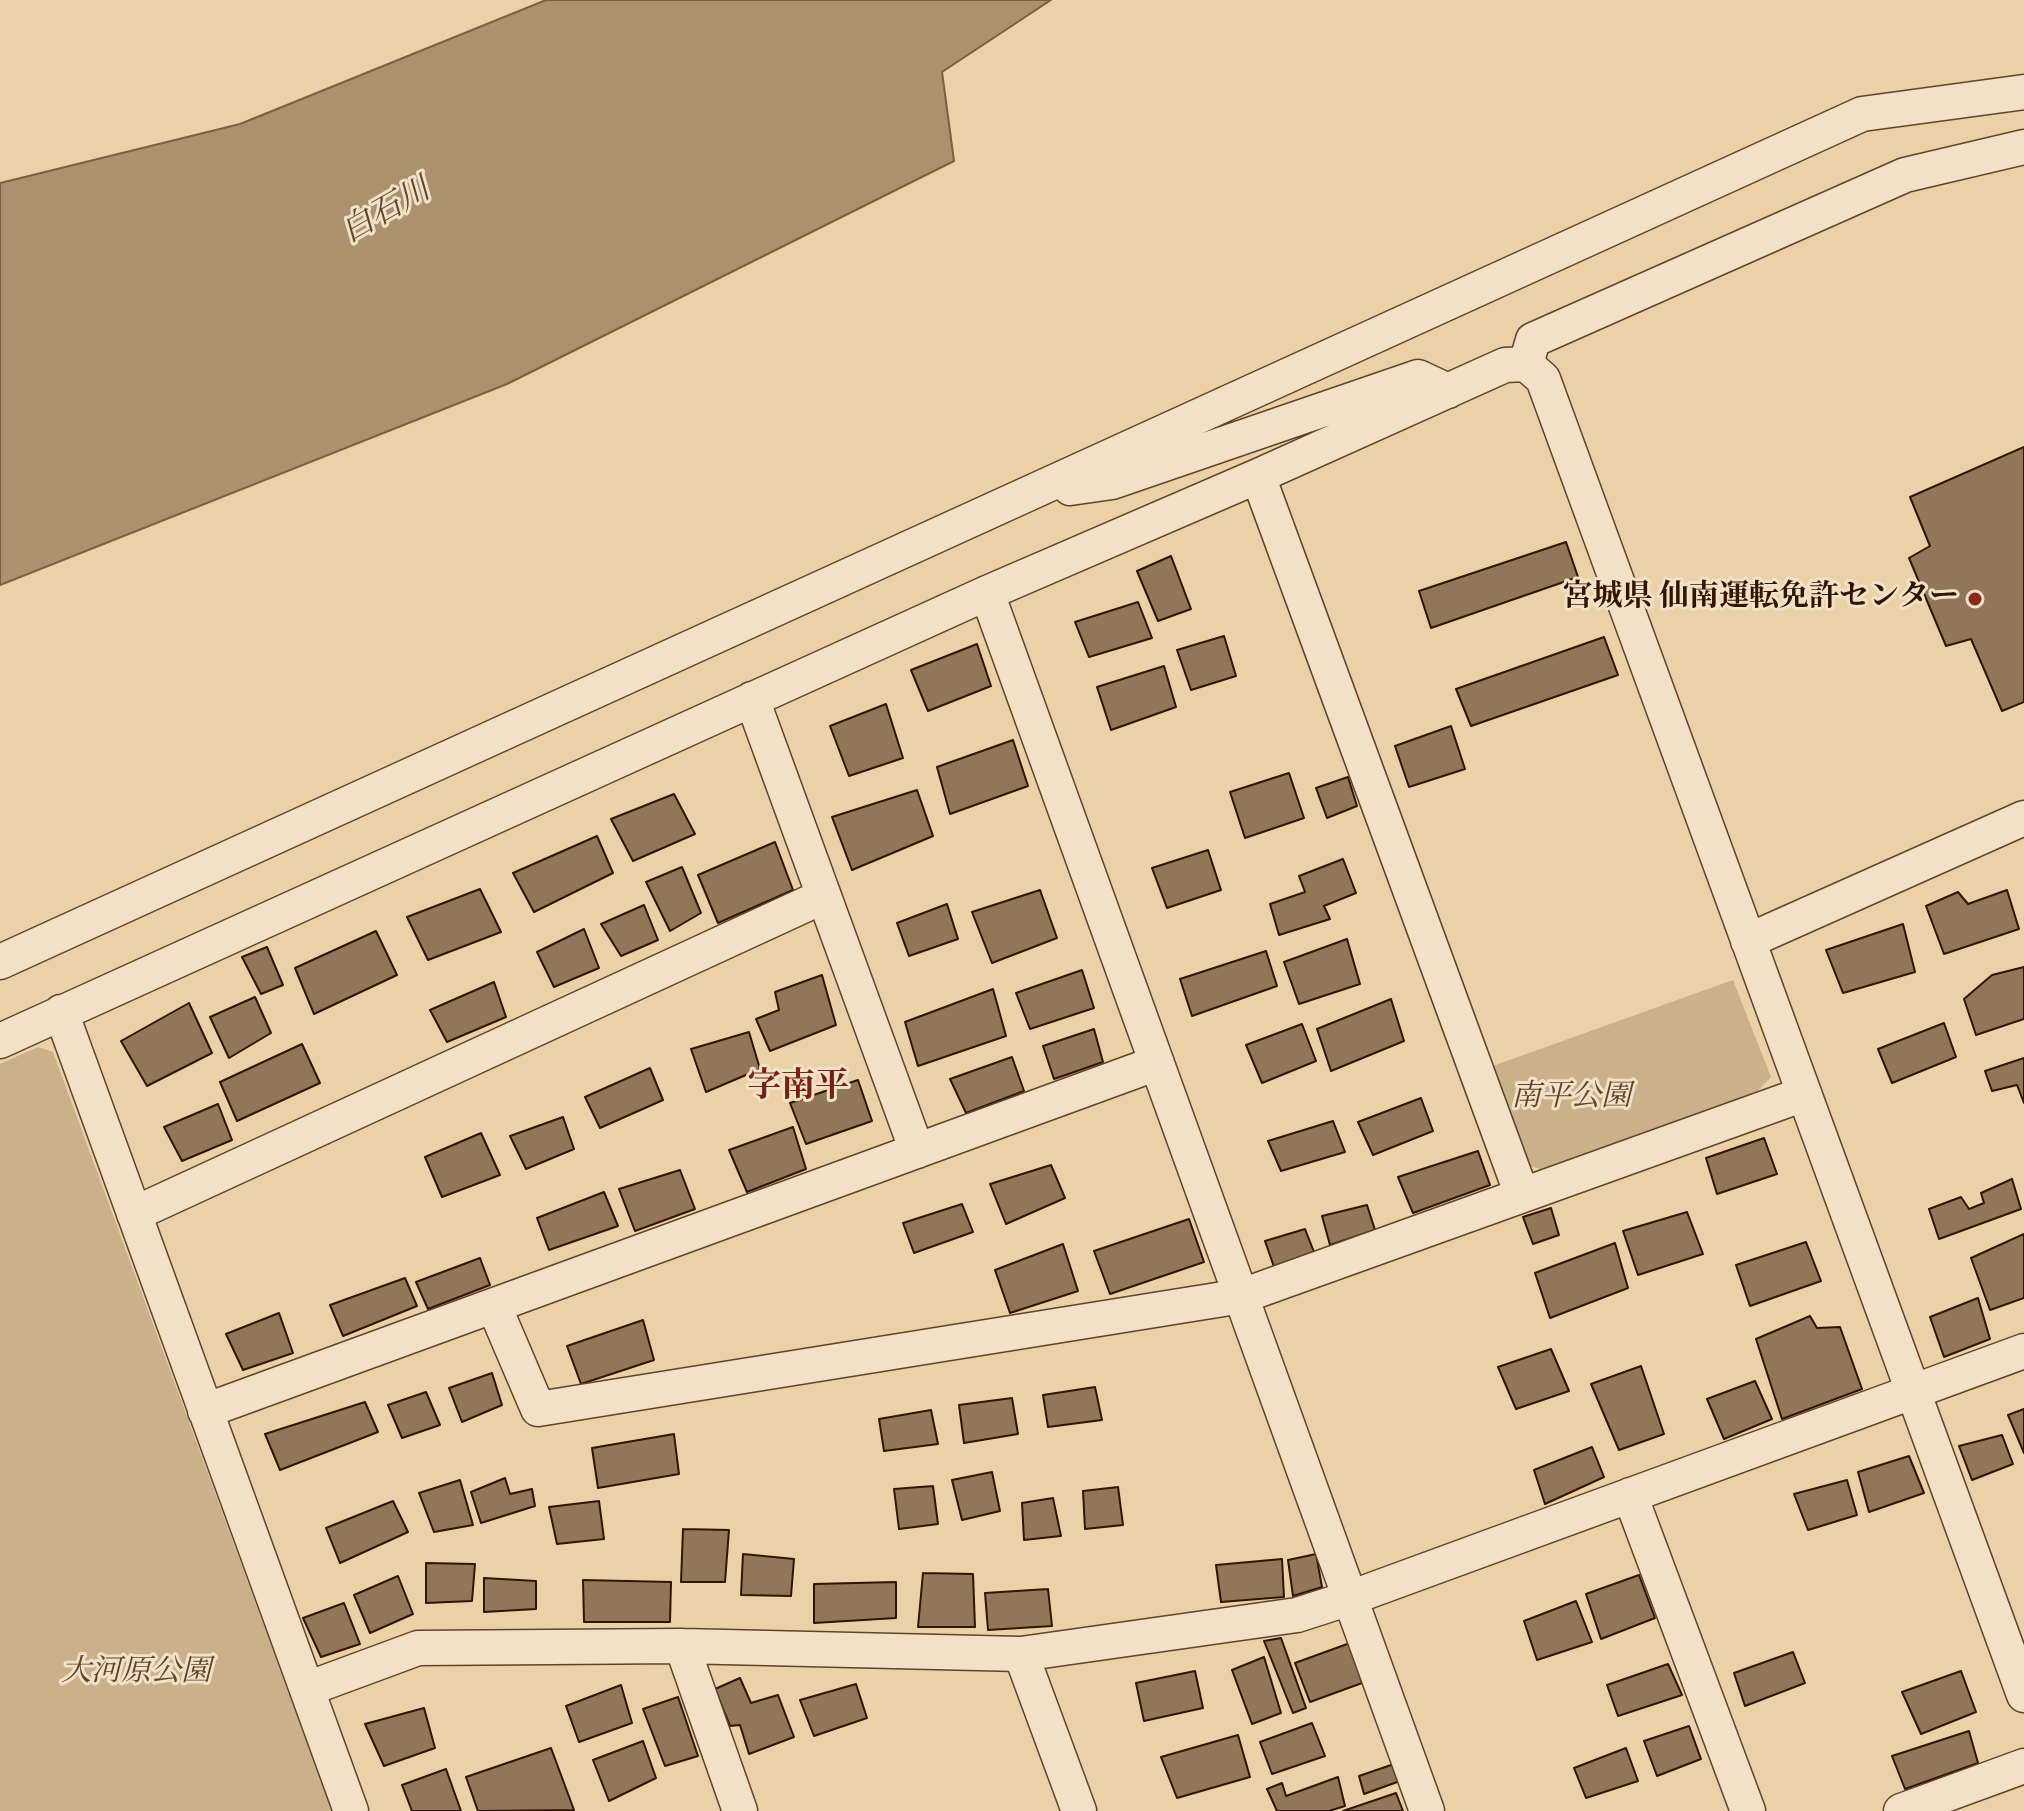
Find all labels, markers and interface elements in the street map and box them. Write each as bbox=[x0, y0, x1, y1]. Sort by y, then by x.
water label: 白石川 bbox=[336, 172, 438, 254]
place label: 宮城県 仙南運転免許センター bbox=[1563, 581, 1959, 617]
marker: 宮城県 仙南運転免許センター bbox=[1966, 590, 1984, 608]
district label: 字南平 bbox=[747, 1069, 849, 1109]
park label: 南平公園 bbox=[1511, 1081, 1631, 1117]
park label: 大河原公園 bbox=[61, 1656, 211, 1692]

